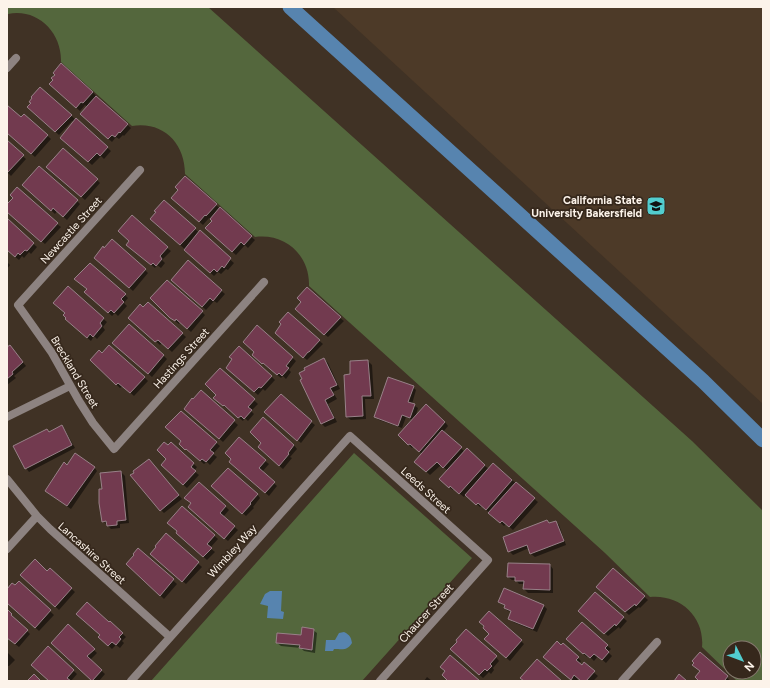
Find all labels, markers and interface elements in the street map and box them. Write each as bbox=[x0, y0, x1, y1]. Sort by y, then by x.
street label: Newcastle Street bbox=[38, 194, 105, 267]
place label: California State University Bakersfield bbox=[531, 194, 642, 220]
school or university icon: California State University Bakersfield bbox=[645, 195, 667, 217]
street label: Hastings Street bbox=[151, 325, 212, 391]
street label: Breckland Street bbox=[48, 334, 101, 411]
street label: Leeds Street bbox=[398, 465, 453, 516]
street label: Lancashire Street bbox=[55, 520, 128, 587]
street label: Wimbley Way bbox=[205, 522, 260, 581]
street label: Chaucer Street bbox=[396, 581, 456, 646]
north arrow bbox=[722, 640, 762, 680]
text: N bbox=[741, 659, 757, 674]

